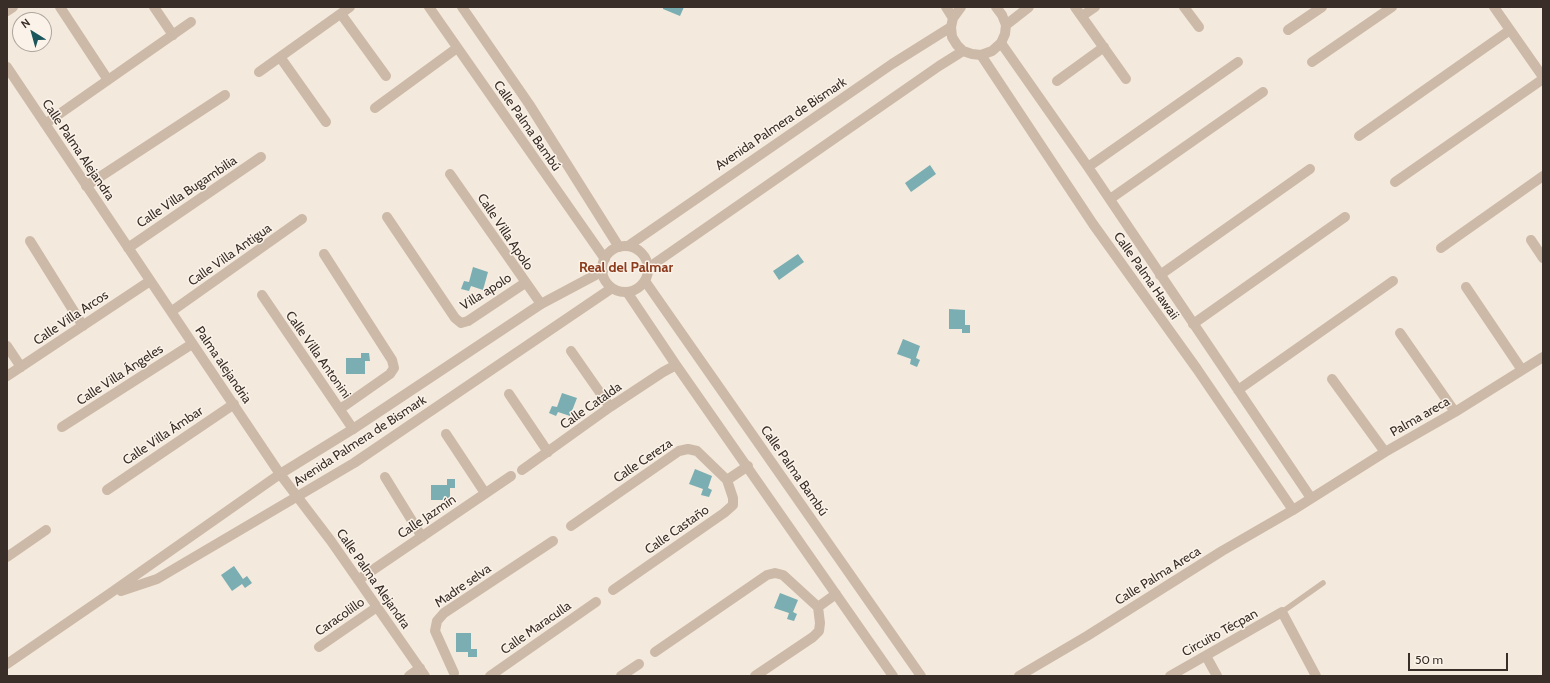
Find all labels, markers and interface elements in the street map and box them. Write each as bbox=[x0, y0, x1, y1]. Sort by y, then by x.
north arrow bbox=[12, 12, 52, 52]
text: N bbox=[18, 15, 33, 31]
street label: Avenida Palmera de Bismark bbox=[712, 74, 850, 174]
street label: Calle Palma Bambú bbox=[490, 78, 564, 174]
street label: Calle Palma Alejandra bbox=[38, 97, 118, 203]
street label: Calle Villa Bugambilia bbox=[134, 153, 240, 231]
street label: Calle Villa Apolo bbox=[474, 191, 536, 273]
street label: Calle Villa Antigua bbox=[185, 220, 275, 290]
street label: Calle Palma Hawaii bbox=[1110, 229, 1182, 323]
district label: Real del Palmar bbox=[579, 260, 673, 276]
street label: Villa apolo bbox=[458, 270, 514, 314]
street label: Calle Villa Arcos bbox=[31, 287, 111, 349]
street label: Calle Villa Antonini bbox=[282, 308, 354, 402]
street label: Palma alejandria bbox=[191, 323, 255, 407]
street label: Calle Villa Ángeles bbox=[74, 341, 166, 409]
street label: Calle Catalda bbox=[557, 379, 625, 433]
street label: Avenida Palmera de Bismark bbox=[291, 392, 429, 490]
street label: Palma areca bbox=[1387, 394, 1453, 440]
street label: Calle Villa Ámbar bbox=[120, 403, 206, 469]
street label: Calle Palma Bambú bbox=[757, 423, 831, 519]
street label: Calle Cereza bbox=[611, 436, 675, 486]
street label: Calle Jazmín bbox=[395, 492, 459, 542]
street label: Calle Castaño bbox=[642, 502, 712, 558]
street label: Calle Palma Alejandra bbox=[333, 526, 413, 632]
street label: Calle Palma Areca bbox=[1112, 543, 1204, 609]
street label: Madre selva bbox=[432, 561, 494, 611]
street label: Caracolillo bbox=[312, 594, 368, 640]
street label: Calle Maraculla bbox=[498, 598, 574, 658]
street label: Circuito Técpan bbox=[1179, 606, 1261, 660]
scale bar bbox=[1410, 645, 1510, 671]
text: 50 m bbox=[1415, 652, 1443, 667]

